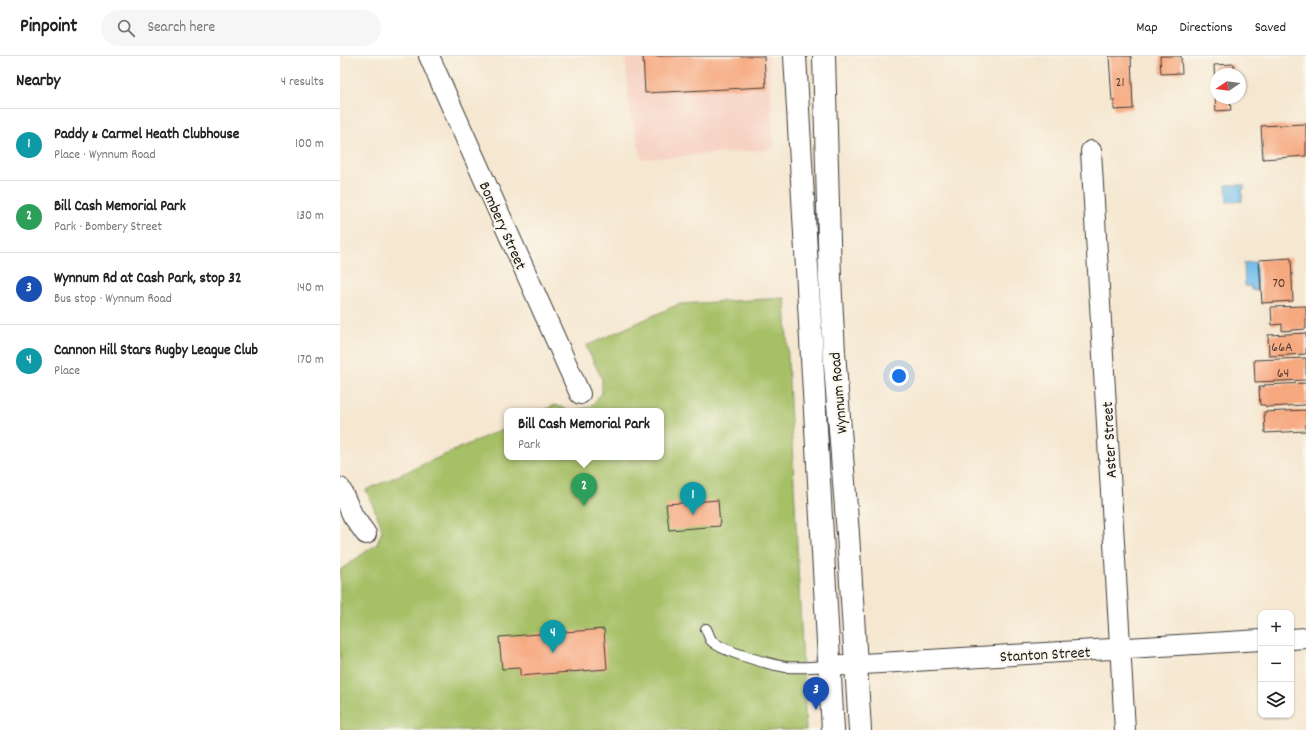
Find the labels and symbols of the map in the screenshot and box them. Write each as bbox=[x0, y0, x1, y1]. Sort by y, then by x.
north arrow bbox=[1210, 68, 1246, 104]
house number: 21 bbox=[1115, 73, 1125, 93]
street label: Bombery Street bbox=[472, 178, 532, 274]
house number: 70 bbox=[1273, 274, 1286, 294]
house number: 66A bbox=[1271, 338, 1293, 358]
street label: Wynnum Road bbox=[824, 351, 855, 435]
house number: 64 bbox=[1277, 364, 1289, 384]
your location bbox=[889, 366, 909, 386]
street label: Aster Street bbox=[1097, 401, 1124, 479]
pin: 2 bbox=[571, 473, 597, 506]
pin: 1 bbox=[680, 482, 706, 515]
pin: 4 bbox=[540, 620, 566, 653]
street label: Stanton Street bbox=[999, 642, 1091, 669]
pin: 3 bbox=[803, 677, 829, 710]

